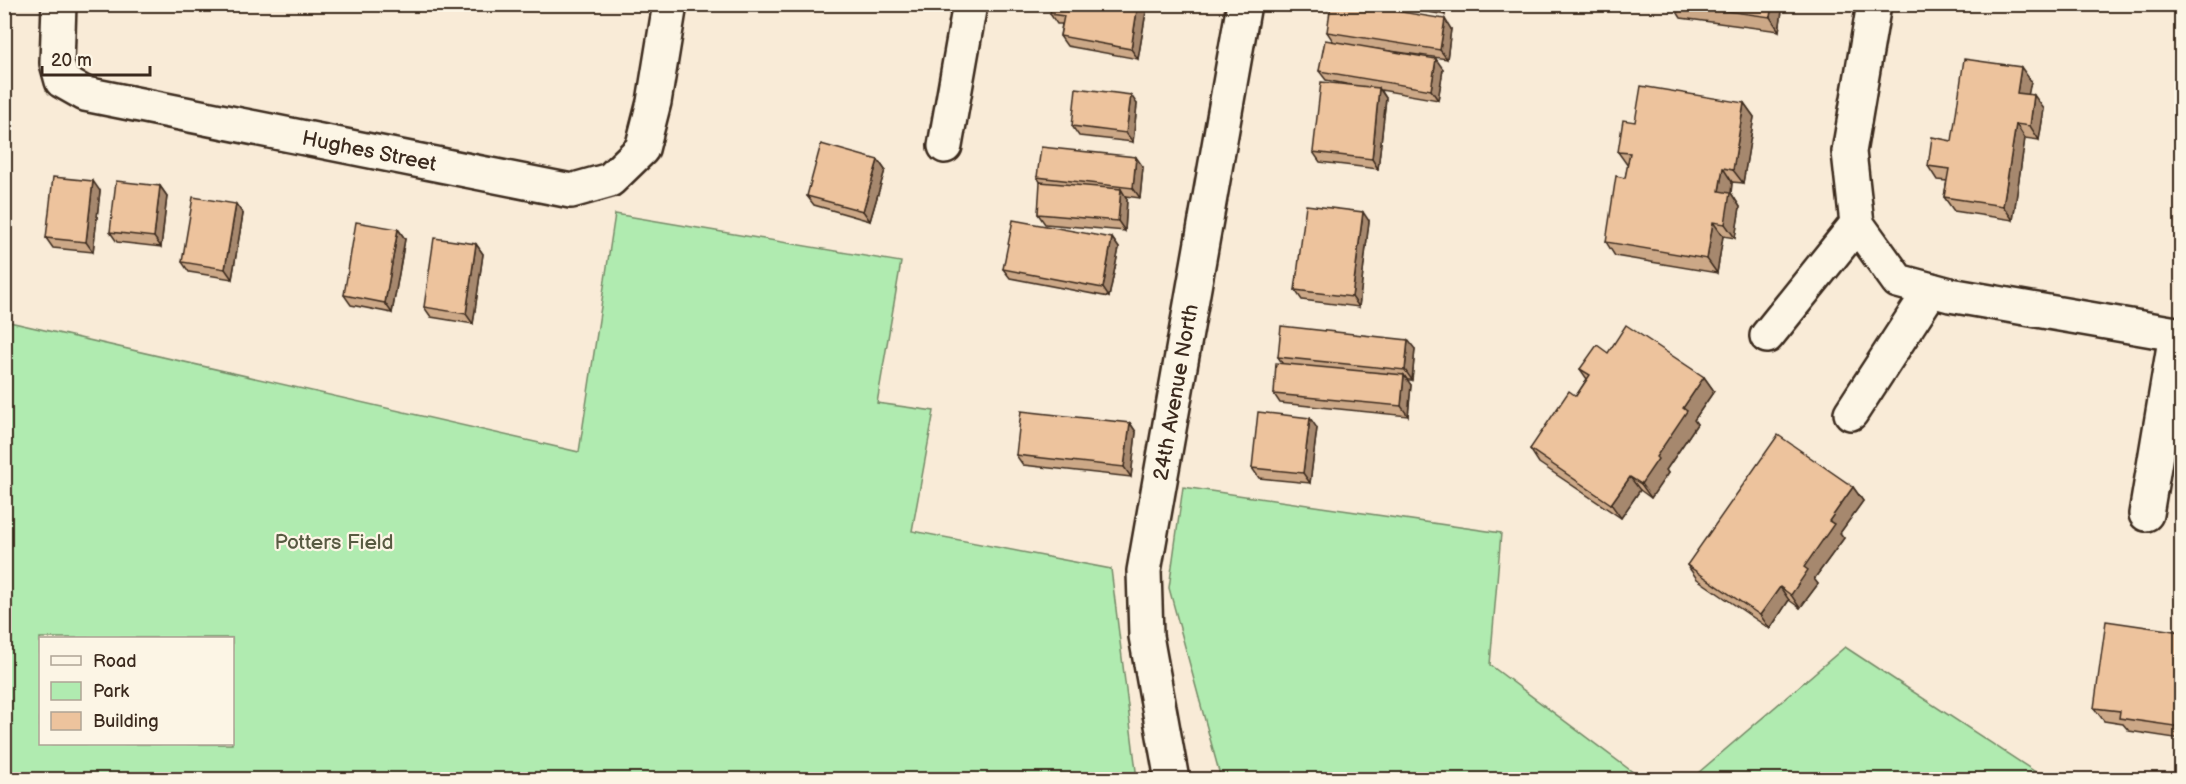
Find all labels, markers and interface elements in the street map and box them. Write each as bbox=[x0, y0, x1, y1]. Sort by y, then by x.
scale bar bbox=[42, 39, 150, 77]
text: 20 m bbox=[51, 50, 92, 71]
street label: Hughes Street bbox=[300, 125, 439, 176]
street label: 24th Avenue North bbox=[1148, 302, 1203, 482]
park label: Potters Field bbox=[275, 530, 393, 555]
legend bbox=[39, 637, 234, 745]
text: Road bbox=[93, 651, 137, 672]
text: Park bbox=[93, 681, 129, 702]
text: Building bbox=[93, 711, 159, 732]

